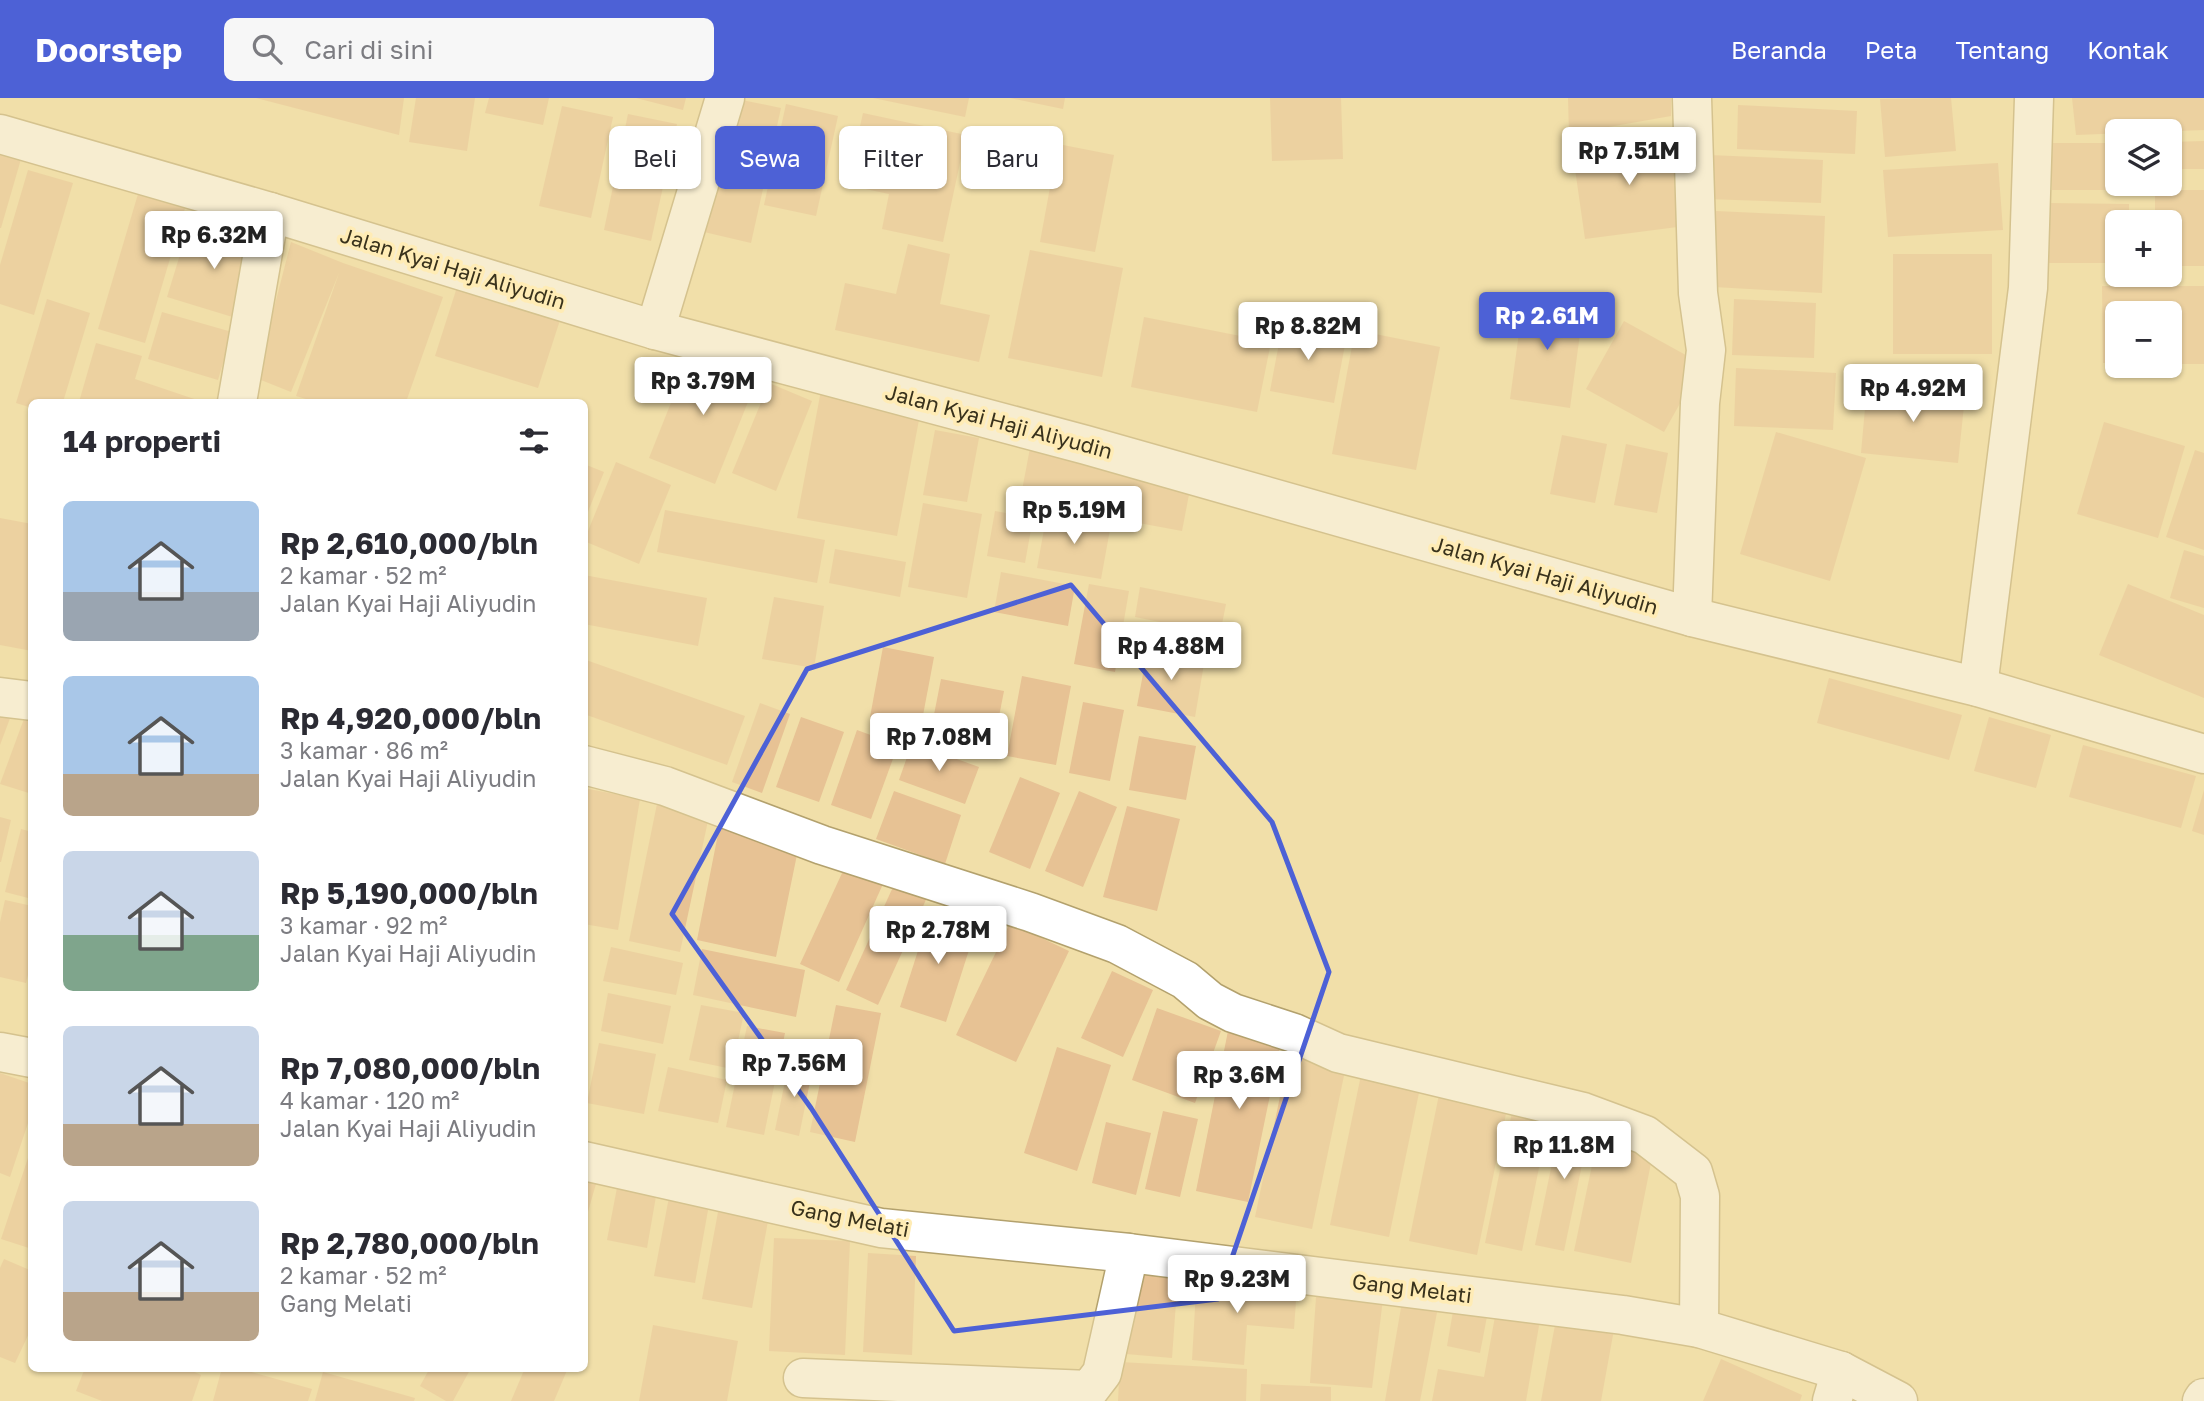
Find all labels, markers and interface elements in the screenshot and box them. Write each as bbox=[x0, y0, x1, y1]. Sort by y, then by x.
search box bbox=[224, 18, 714, 81]
text: Doorstep bbox=[35, 30, 182, 69]
icon: search bbox=[248, 30, 286, 68]
text: Cari di sini bbox=[304, 34, 434, 65]
text: Beranda bbox=[1731, 35, 1827, 64]
text: Peta bbox=[1865, 35, 1917, 64]
text: Tentang bbox=[1955, 35, 2049, 64]
text: Kontak bbox=[2087, 35, 2169, 64]
map controls bbox=[2105, 119, 2182, 378]
button: layers bbox=[2105, 119, 2182, 196]
chip: Beli bbox=[609, 126, 701, 189]
chip: Sewa bbox=[715, 126, 825, 189]
chip: Filter bbox=[839, 126, 947, 189]
chip: Baru bbox=[961, 126, 1063, 189]
pin: Rp 7.51M bbox=[1557, 127, 1701, 187]
text: Rp 7.51M bbox=[1578, 136, 1680, 164]
button: + bbox=[2105, 210, 2182, 287]
pin: Rp 6.32M bbox=[142, 212, 286, 271]
text: Rp 6.32M bbox=[161, 220, 267, 248]
street label: Jalan Kyai Haji Aliyudin bbox=[337, 221, 569, 315]
pin: Rp 2.61M bbox=[1475, 292, 1619, 352]
text: Rp 2.61M bbox=[1495, 301, 1599, 329]
button: − bbox=[2105, 301, 2182, 378]
pin: Rp 8.82M bbox=[1236, 302, 1380, 362]
text: Rp 8.82M bbox=[1254, 311, 1362, 339]
pin: Rp 3.79M bbox=[631, 358, 775, 417]
pin: Rp 4.92M bbox=[1841, 364, 1985, 424]
text: Rp 3.79M bbox=[651, 366, 755, 394]
text: Rp 4.92M bbox=[1860, 373, 1966, 401]
street label: Jalan Kyai Haji Aliyudin bbox=[883, 378, 1115, 464]
icon: filters bbox=[515, 422, 553, 460]
text: 14 properti bbox=[63, 423, 221, 459]
pin: Rp 5.19M bbox=[1002, 486, 1146, 546]
text: Rp 5.19M bbox=[1022, 495, 1126, 523]
text: Rp 2,610,000/bln bbox=[280, 525, 538, 561]
icon: home bbox=[119, 529, 203, 613]
street label: Jalan Kyai Haji Aliyudin bbox=[1429, 530, 1661, 620]
text: 2 kamar · 52 m² bbox=[280, 561, 447, 589]
text: Jalan Kyai Haji Aliyudin bbox=[280, 589, 536, 617]
pin: Rp 4.88M bbox=[1099, 622, 1243, 682]
text: Rp 4.88M bbox=[1117, 631, 1225, 659]
text: Rp 4,920,000/bln bbox=[280, 700, 541, 736]
icon: home bbox=[119, 704, 203, 788]
pin: Rp 7.08M bbox=[867, 714, 1011, 773]
text: Rp 7.08M bbox=[886, 722, 992, 750]
text: 3 kamar · 86 m² bbox=[280, 736, 448, 764]
text: Jalan Kyai Haji Aliyudin bbox=[280, 764, 536, 792]
text: Rp 5,190,000/bln bbox=[280, 875, 538, 911]
icon: home bbox=[119, 879, 203, 963]
pin: Rp 2.78M bbox=[866, 906, 1010, 966]
text: 3 kamar · 92 m² bbox=[280, 911, 447, 939]
text: Rp 2.78M bbox=[886, 915, 991, 943]
text: Jalan Kyai Haji Aliyudin bbox=[280, 939, 536, 967]
pin: Rp 7.56M bbox=[722, 1040, 866, 1099]
text: Rp 7.56M bbox=[742, 1048, 846, 1076]
text: Rp 7,080,000/bln bbox=[280, 1050, 540, 1086]
pin: Rp 3.6M bbox=[1174, 1052, 1304, 1111]
icon: home bbox=[119, 1054, 203, 1138]
text: Rp 3.6M bbox=[1193, 1060, 1285, 1088]
text: 4 kamar · 120 m² bbox=[280, 1086, 459, 1114]
text: Jalan Kyai Haji Aliyudin bbox=[280, 1114, 536, 1142]
pin: Rp 11.8M bbox=[1492, 1122, 1636, 1181]
text: Rp 11.8M bbox=[1513, 1130, 1615, 1158]
street label: Gang Melati bbox=[788, 1194, 912, 1242]
text: Rp 2,780,000/bln bbox=[280, 1225, 539, 1261]
icon: home bbox=[119, 1229, 203, 1313]
pin: Rp 9.23M bbox=[1165, 1256, 1309, 1315]
text: 2 kamar · 52 m² bbox=[280, 1261, 447, 1289]
text: Rp 9.23M bbox=[1184, 1264, 1290, 1292]
street label: Gang Melati bbox=[1351, 1268, 1473, 1308]
text: Gang Melati bbox=[280, 1289, 412, 1317]

